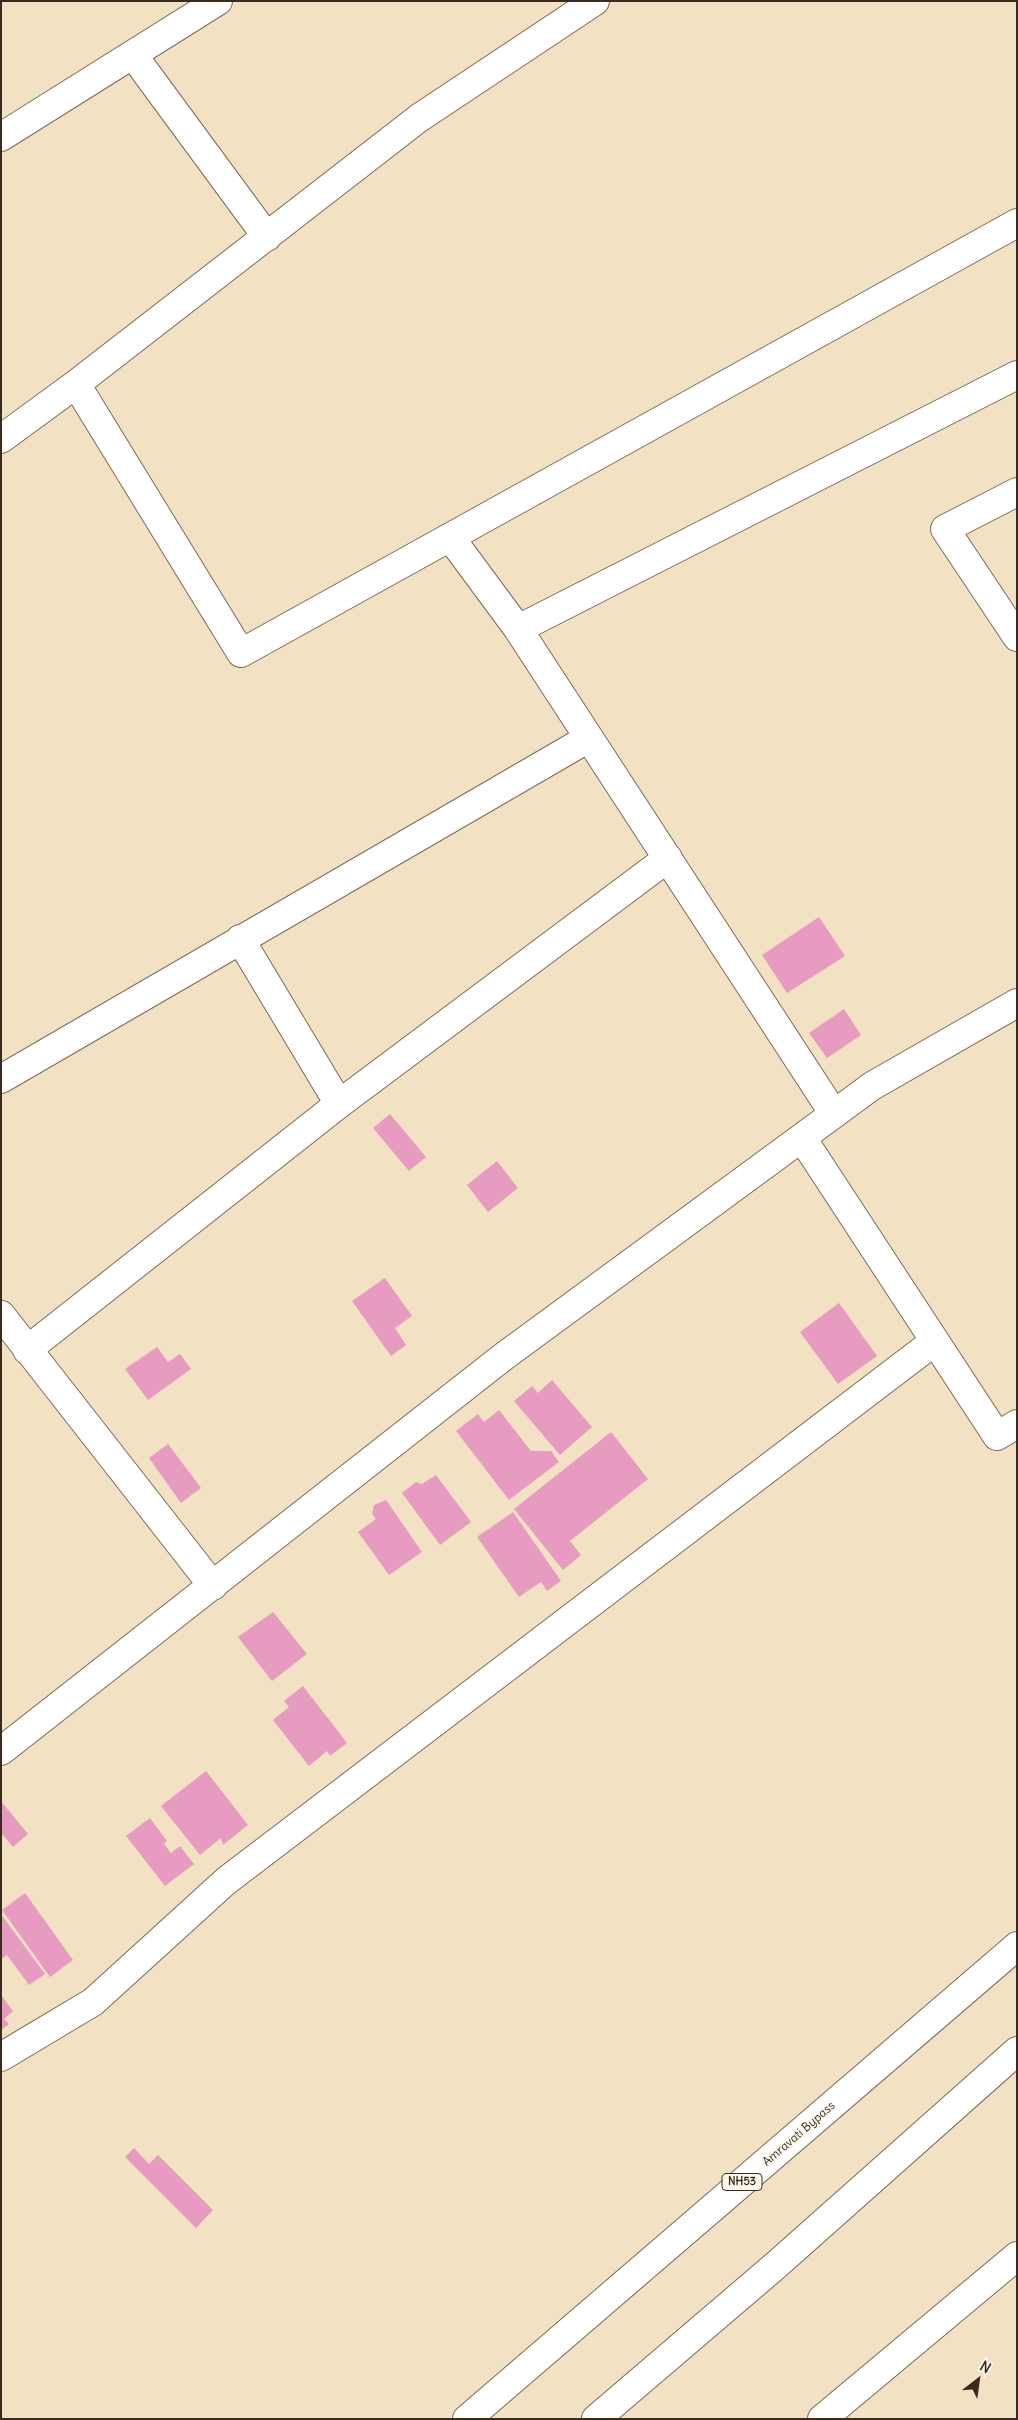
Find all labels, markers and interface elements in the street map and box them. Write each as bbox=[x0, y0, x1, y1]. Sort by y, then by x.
street label: Amravati Bypass bbox=[760, 2099, 838, 2169]
road number: NH53 bbox=[722, 2174, 762, 2190]
north arrow bbox=[953, 2355, 1003, 2405]
text: N bbox=[977, 2357, 994, 2377]

